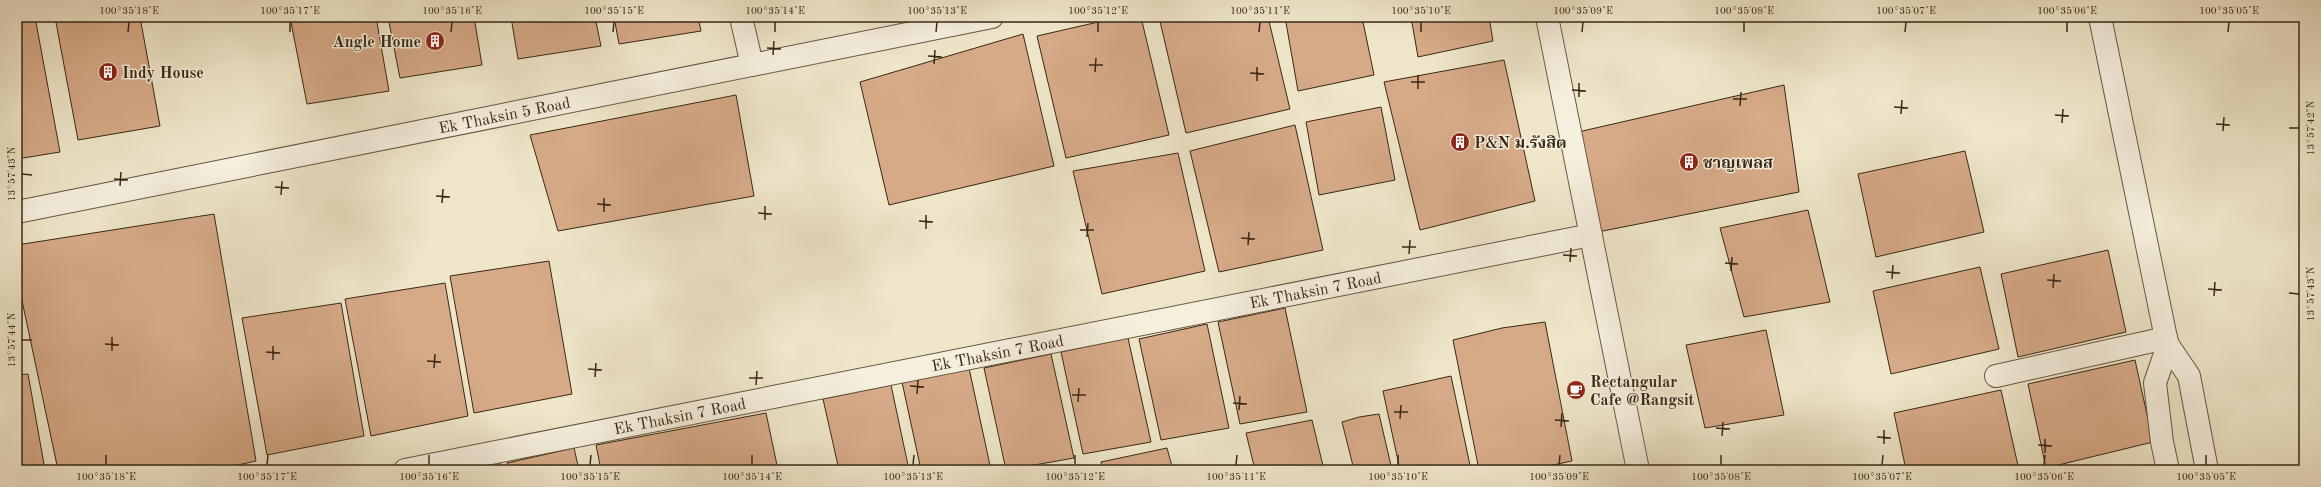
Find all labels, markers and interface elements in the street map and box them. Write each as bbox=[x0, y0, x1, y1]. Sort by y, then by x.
text: 100°35'18"E bbox=[99, 6, 159, 16]
text: 100°35'17"E bbox=[260, 6, 320, 16]
text: 100°35'16"E bbox=[422, 6, 482, 16]
text: 100°35'15"E bbox=[584, 6, 644, 16]
text: 100°35'14"E bbox=[745, 6, 805, 16]
text: 100°35'13"E bbox=[907, 6, 967, 16]
text: 100°35'12"E bbox=[1068, 6, 1128, 16]
text: 100°35'11"E bbox=[1230, 6, 1290, 16]
text: 100°35'10"E bbox=[1391, 6, 1451, 16]
text: 100°35'09"E bbox=[1553, 6, 1613, 16]
text: 100°35'08"E bbox=[1714, 6, 1774, 16]
text: 100°35'07"E bbox=[1876, 6, 1936, 16]
text: 100°35'06"E bbox=[2037, 6, 2097, 16]
text: 100°35'05"E bbox=[2199, 6, 2259, 16]
building icon: Angle Home bbox=[424, 30, 446, 52]
place label: Angle Home bbox=[333, 35, 421, 51]
building icon: Indy House bbox=[97, 61, 119, 83]
place label: Indy House bbox=[122, 66, 204, 82]
street label: Ek Thaksin 5 Road bbox=[437, 95, 572, 137]
text: 13°57'42"N bbox=[2306, 100, 2316, 155]
building icon: P&N ม.รังสิต bbox=[1449, 131, 1471, 153]
place label: P&N ม.รังสิต bbox=[1474, 135, 1567, 152]
text: 13°57'43"N bbox=[7, 146, 17, 201]
building icon: ชาญเพลส bbox=[1678, 151, 1700, 173]
place label: ชาญเพลส bbox=[1703, 156, 1773, 172]
text: 13°57'43"N bbox=[2306, 266, 2316, 321]
street label: Ek Thaksin 7 Road bbox=[1248, 271, 1383, 312]
text: 13°57'44"N bbox=[7, 312, 17, 367]
street label: Ek Thaksin 7 Road bbox=[931, 334, 1065, 375]
place label: Rectangular Cafe @Rangsit bbox=[1590, 375, 1695, 409]
cafe icon: Rectangular Cafe @Rangsit bbox=[1565, 379, 1587, 401]
street label: Ek Thaksin 7 Road bbox=[613, 397, 747, 438]
text: 100°35'18"E bbox=[76, 472, 136, 482]
text: 100°35'17"E bbox=[237, 472, 297, 482]
text: 100°35'16"E bbox=[399, 472, 459, 482]
text: 100°35'15"E bbox=[560, 472, 620, 482]
text: 100°35'14"E bbox=[722, 472, 782, 482]
text: 100°35'13"E bbox=[883, 472, 943, 482]
text: 100°35'12"E bbox=[1045, 472, 1105, 482]
text: 100°35'11"E bbox=[1206, 472, 1266, 482]
text: 100°35'10"E bbox=[1368, 472, 1428, 482]
text: 100°35'09"E bbox=[1529, 472, 1589, 482]
text: 100°35'08"E bbox=[1691, 472, 1751, 482]
text: 100°35'07"E bbox=[1852, 472, 1912, 482]
text: 100°35'06"E bbox=[2014, 472, 2074, 482]
text: 100°35'05"E bbox=[2176, 472, 2236, 482]

